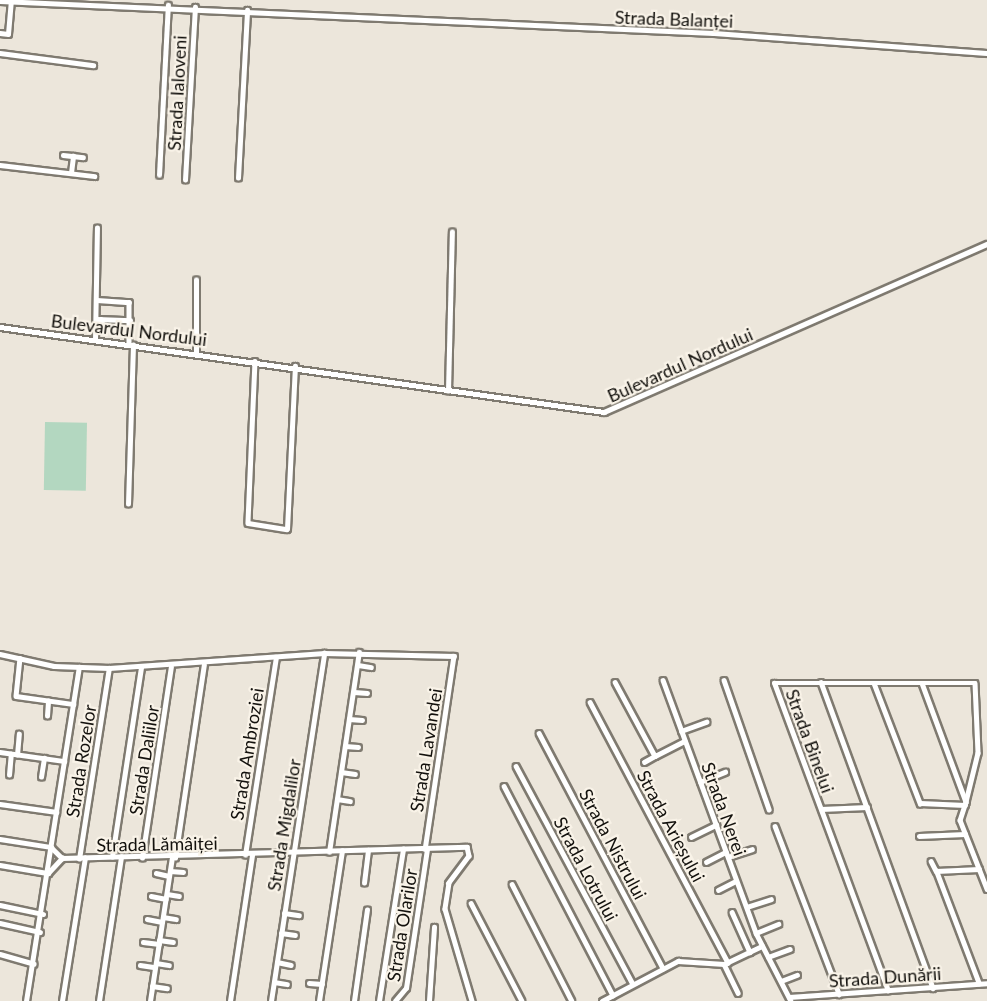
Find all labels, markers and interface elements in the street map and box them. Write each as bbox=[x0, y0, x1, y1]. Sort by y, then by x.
street label: Strada Balanței bbox=[614, 6, 734, 32]
street label: Strada Ialoveni bbox=[163, 35, 191, 151]
street label: Bulevardul Nordului bbox=[50, 310, 208, 350]
street label: Bulevardul Nordului bbox=[604, 323, 756, 407]
street label: Strada Ambroziei bbox=[226, 686, 268, 822]
street label: Strada Binelui bbox=[781, 686, 839, 796]
street label: Strada Lavandei bbox=[406, 687, 446, 813]
street label: Strada Rozelor bbox=[61, 703, 101, 819]
street label: Strada Daliilor bbox=[125, 703, 163, 817]
street label: Strada Migdalilor bbox=[263, 757, 305, 893]
street label: Strada Nerei bbox=[697, 759, 751, 859]
street label: Strada Arieșului bbox=[632, 766, 710, 886]
street label: Strada Nistrului bbox=[575, 785, 651, 903]
street label: Strada Lotrului bbox=[549, 813, 623, 925]
street label: Strada Lămâiței bbox=[96, 832, 218, 856]
street label: Strada Olarilor bbox=[382, 867, 422, 983]
street label: Strada Dunării bbox=[828, 962, 942, 992]

